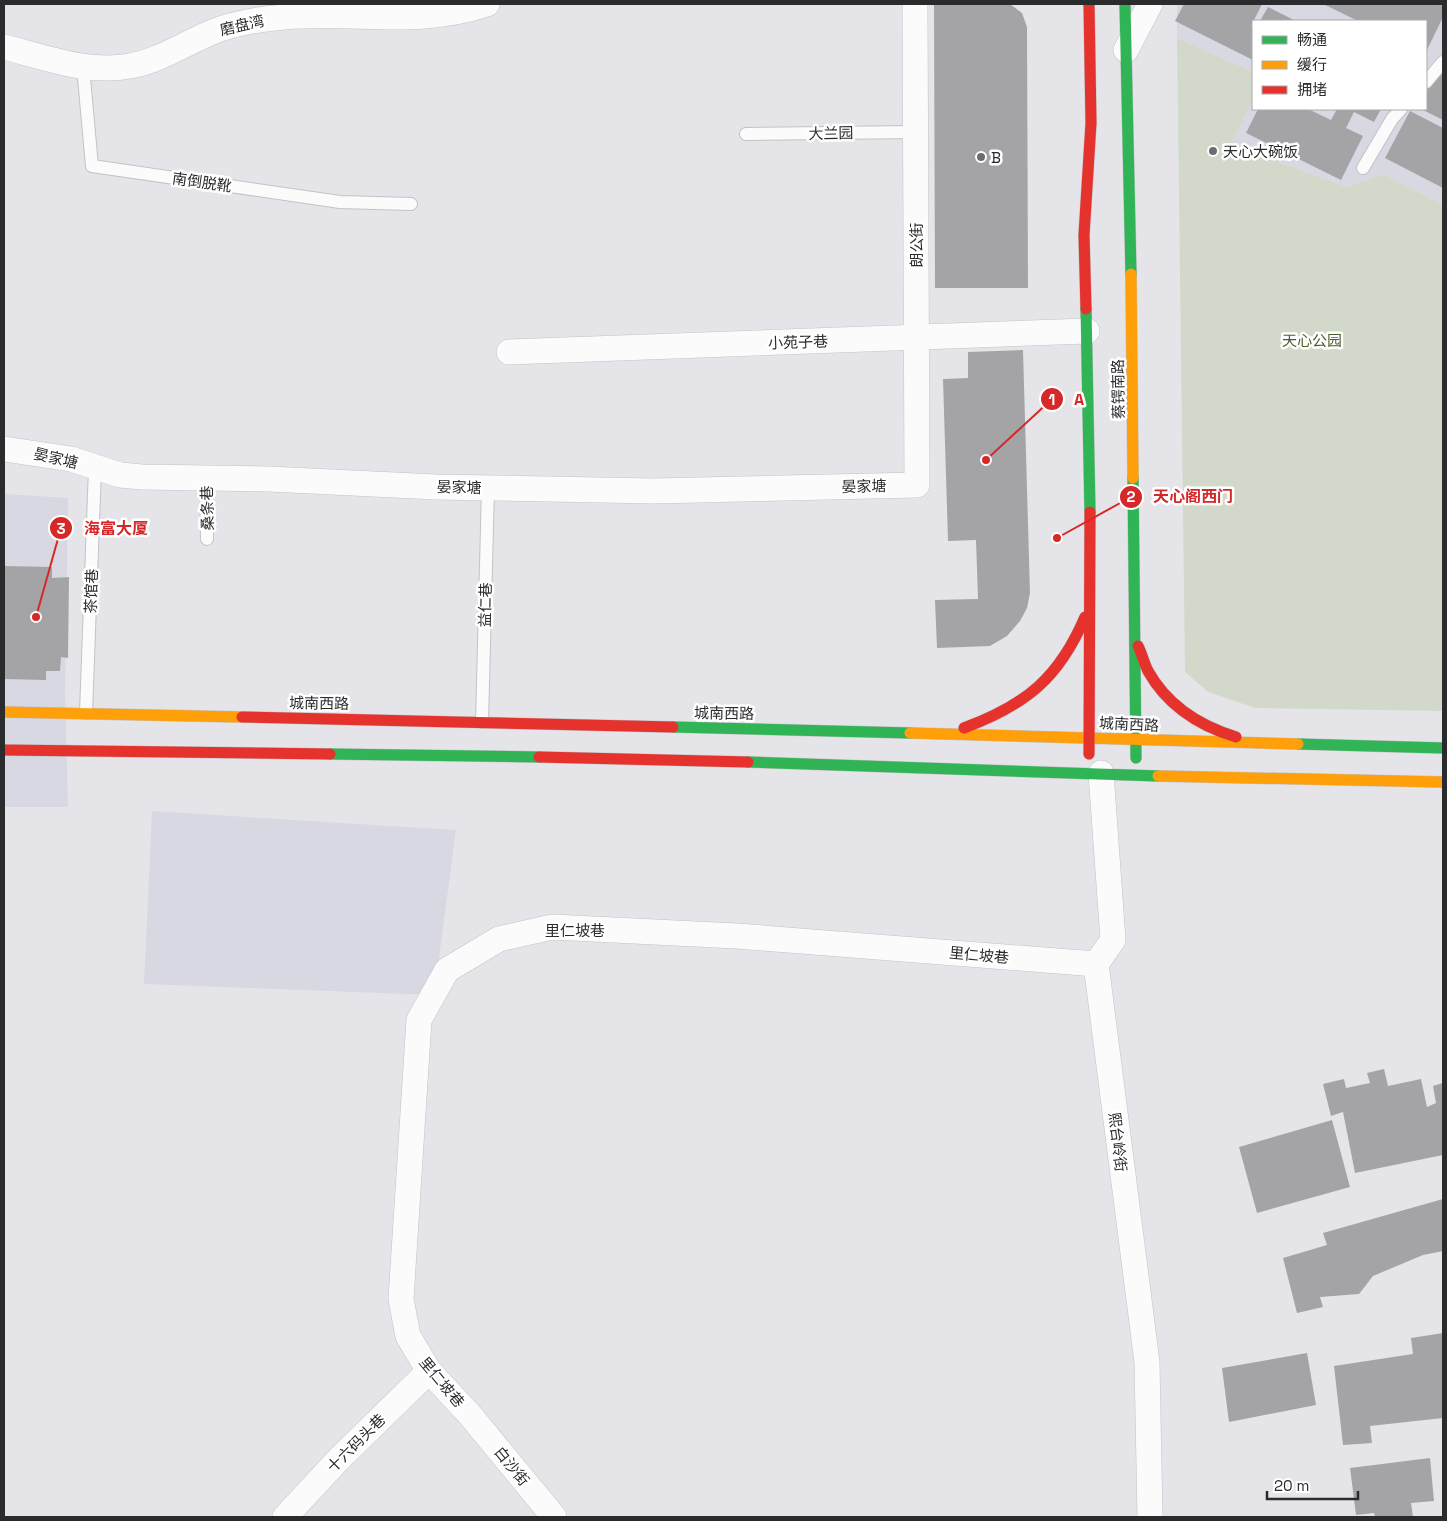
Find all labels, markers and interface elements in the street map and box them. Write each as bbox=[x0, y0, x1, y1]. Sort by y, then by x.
street label: 磨盘湾 bbox=[218, 11, 266, 39]
legend bbox=[1252, 20, 1427, 110]
text: 畅通 bbox=[1297, 30, 1327, 49]
text: 缓行 bbox=[1297, 55, 1327, 74]
text: 拥堵 bbox=[1297, 80, 1327, 99]
street label: 大兰园 bbox=[808, 123, 854, 143]
place label: 天心大碗饭 bbox=[1223, 142, 1298, 161]
marker: 天心大碗饭 bbox=[1207, 145, 1219, 157]
place label: B bbox=[991, 148, 1001, 167]
marker: B bbox=[975, 151, 987, 163]
street label: 南倒脱靴 bbox=[171, 168, 233, 196]
street label: 朗公街 bbox=[907, 222, 926, 268]
street label: 小苑子巷 bbox=[768, 331, 828, 353]
park label: 天心公园 bbox=[1282, 331, 1342, 350]
street label: 蔡锷南路 bbox=[1108, 359, 1128, 419]
callout: A bbox=[1039, 384, 1094, 415]
text: A bbox=[1074, 389, 1084, 410]
text: 1 bbox=[1049, 390, 1055, 409]
street label: 晏家塘 bbox=[32, 444, 80, 472]
street label: 晏家塘 bbox=[841, 476, 887, 496]
street label: 晏家塘 bbox=[436, 477, 482, 497]
callout: 天心阁西门 bbox=[1118, 481, 1243, 512]
street label: 桑条巷 bbox=[197, 485, 217, 531]
text: 天心阁西门 bbox=[1153, 486, 1233, 507]
text: 2 bbox=[1127, 487, 1136, 506]
callout: 海富大厦 bbox=[49, 513, 158, 544]
text: 海富大厦 bbox=[84, 518, 148, 539]
text: 3 bbox=[56, 519, 66, 538]
street label: 茶馆巷 bbox=[81, 568, 101, 614]
street label: 益仁巷 bbox=[475, 582, 495, 628]
street label: 城南西路 bbox=[289, 693, 349, 713]
street label: 城南西路 bbox=[694, 703, 754, 723]
street label: 城南西路 bbox=[1099, 713, 1159, 735]
street label: 里仁坡巷 bbox=[545, 921, 605, 940]
street label: 里仁坡巷 bbox=[948, 943, 1010, 967]
street label: 熙台岭街 bbox=[1105, 1111, 1131, 1173]
street label: 里仁坡巷 bbox=[415, 1353, 469, 1411]
street label: 十六码头巷 bbox=[323, 1410, 389, 1476]
street label: 白沙街 bbox=[490, 1443, 534, 1489]
scale bar bbox=[1267, 1468, 1358, 1500]
text: 20 m bbox=[1274, 1476, 1309, 1495]

